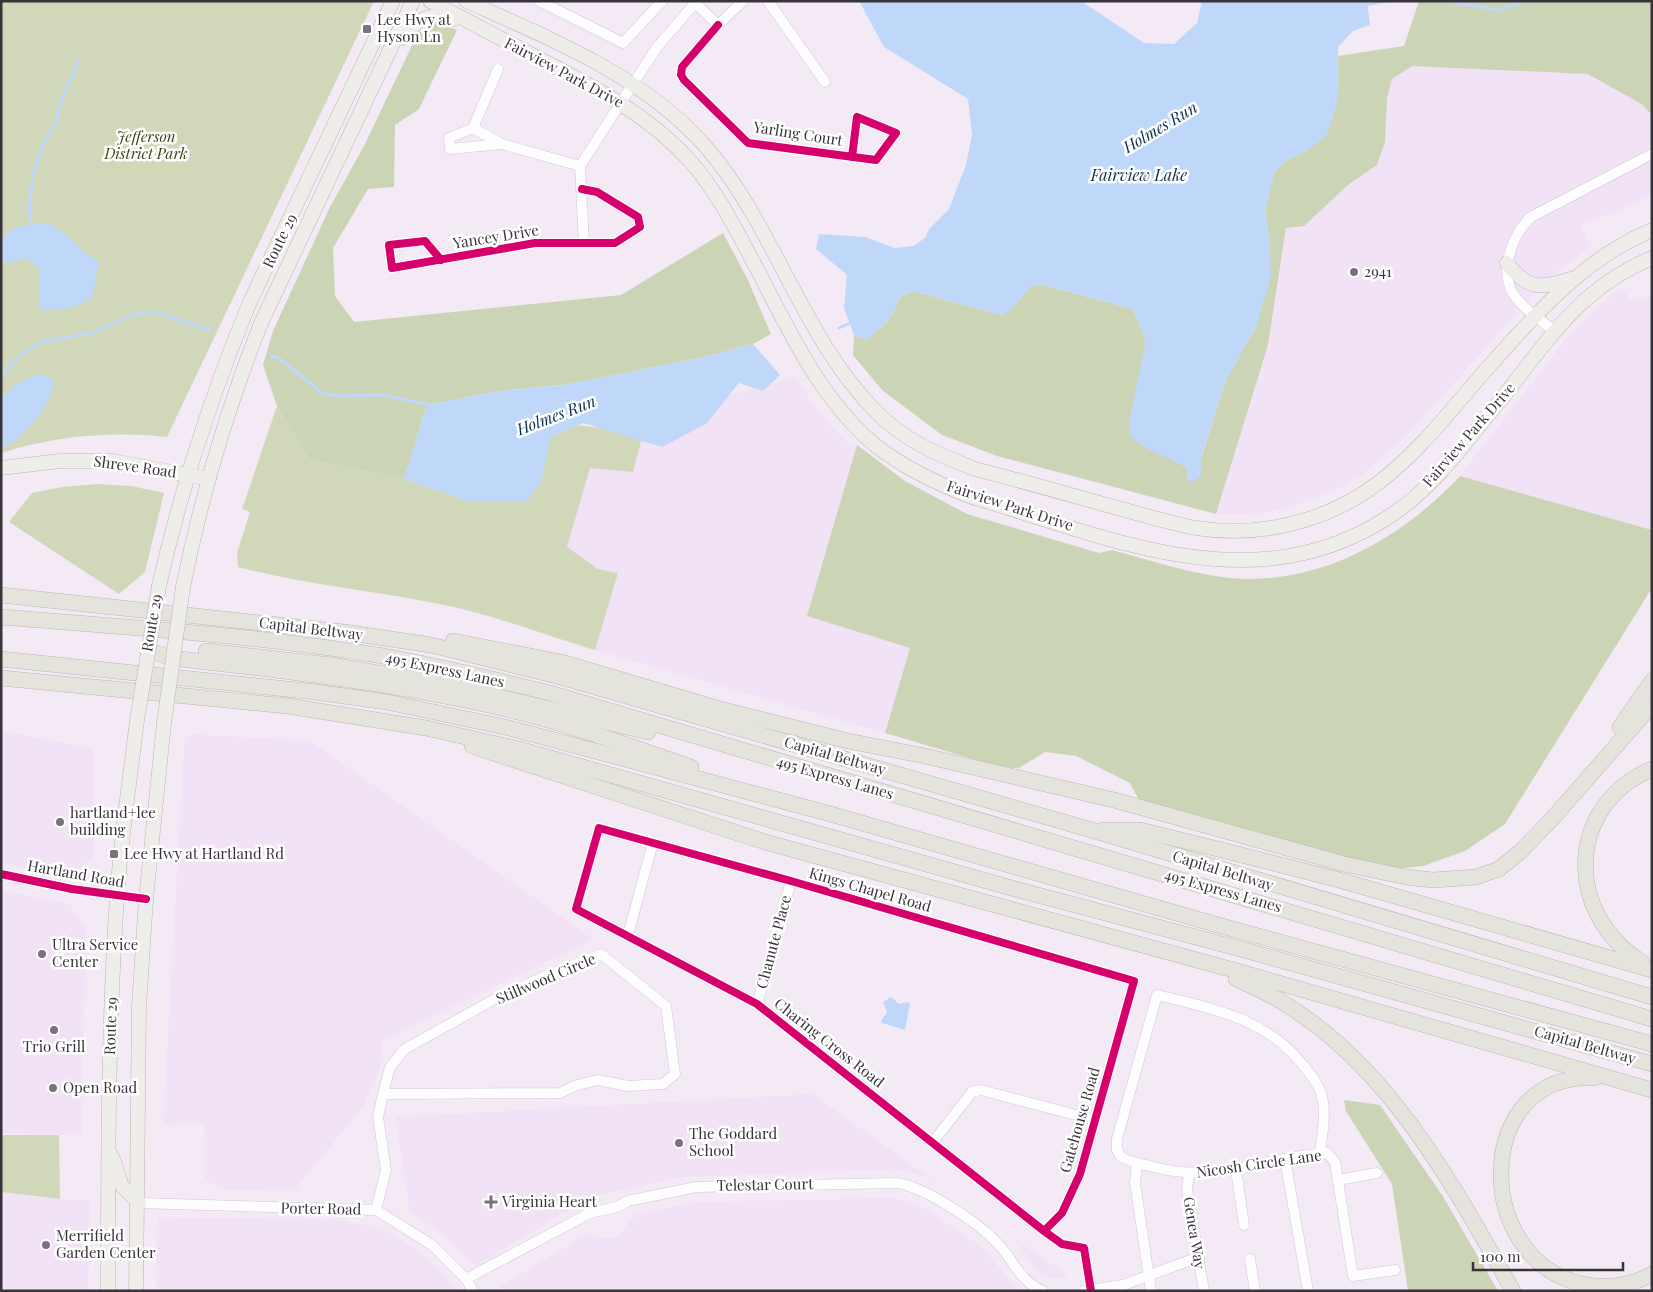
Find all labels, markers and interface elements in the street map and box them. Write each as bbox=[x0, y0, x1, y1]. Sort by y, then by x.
place label: Lee Hwy at Hyson Ln bbox=[377, 9, 452, 46]
marker: Lee Hwy at Hyson Ln bbox=[361, 23, 373, 35]
street label: Fairview Park Drive bbox=[501, 32, 627, 112]
water label: Holmes Run bbox=[1118, 96, 1201, 157]
street label: Yarling Court bbox=[751, 116, 845, 150]
park label: Jefferson District Park bbox=[103, 126, 188, 163]
water label: Fairview Lake bbox=[1090, 164, 1187, 185]
street label: Route 29 bbox=[257, 210, 301, 271]
street label: Yancey Drive bbox=[450, 219, 540, 253]
place label: 2941 bbox=[1364, 261, 1392, 281]
marker: 2941 bbox=[1348, 266, 1360, 278]
street label: Fairview Park Drive bbox=[1417, 378, 1519, 491]
water label: Holmes Run bbox=[512, 390, 598, 440]
street label: Shreve Road bbox=[92, 450, 178, 482]
street label: Fairview Park Drive bbox=[944, 475, 1076, 535]
street label: Route 29 bbox=[136, 592, 166, 653]
street label: Capital Beltway bbox=[258, 612, 365, 644]
street label: 495 Express Lanes bbox=[384, 647, 507, 691]
street label: Capital Beltway bbox=[782, 731, 889, 779]
street label: 495 Express Lanes bbox=[774, 751, 896, 803]
place label: hartland+lee building bbox=[70, 802, 156, 839]
marker: hartland+lee building bbox=[54, 816, 66, 828]
place label: Lee Hwy at Hartland Rd bbox=[124, 843, 284, 863]
street label: Capital Beltway bbox=[1170, 845, 1277, 895]
marker: Lee Hwy at Hartland Rd bbox=[108, 848, 120, 860]
street label: Hartland Road bbox=[26, 855, 126, 891]
street label: Kings Chapel Road bbox=[807, 862, 934, 916]
street label: 495 Express Lanes bbox=[1162, 864, 1284, 916]
street label: Chanute Place bbox=[751, 893, 795, 991]
place label: Ultra Service Center bbox=[52, 934, 138, 971]
marker: Ultra Service Center bbox=[36, 948, 48, 960]
street label: Stillwood Circle bbox=[493, 948, 599, 1008]
street label: Charing Cross Road bbox=[771, 993, 889, 1092]
street label: Route 29 bbox=[99, 997, 121, 1055]
street label: Capital Beltway bbox=[1532, 1020, 1639, 1068]
marker: Trio Grill bbox=[48, 1024, 60, 1036]
place label: Trio Grill bbox=[23, 1036, 85, 1056]
street label: Gatehouse Road bbox=[1054, 1064, 1104, 1175]
place label: Open Road bbox=[63, 1077, 138, 1097]
marker: Open Road bbox=[47, 1082, 59, 1094]
place label: The Goddard School bbox=[689, 1123, 777, 1160]
marker: The Goddard School bbox=[673, 1137, 685, 1149]
street label: Nicosh Circle Lane bbox=[1195, 1144, 1323, 1182]
street label: Telestar Court bbox=[716, 1173, 814, 1195]
place label: Virginia Heart bbox=[501, 1191, 598, 1211]
marker: Virginia Heart bbox=[484, 1195, 498, 1209]
street label: Genea Way bbox=[1179, 1195, 1211, 1271]
street label: Porter Road bbox=[281, 1197, 362, 1219]
place label: Merrifield Garden Center bbox=[56, 1225, 156, 1262]
marker: Merrifield Garden Center bbox=[40, 1239, 52, 1251]
scale bar bbox=[1473, 1240, 1623, 1272]
text: 100 m bbox=[1480, 1246, 1521, 1266]

